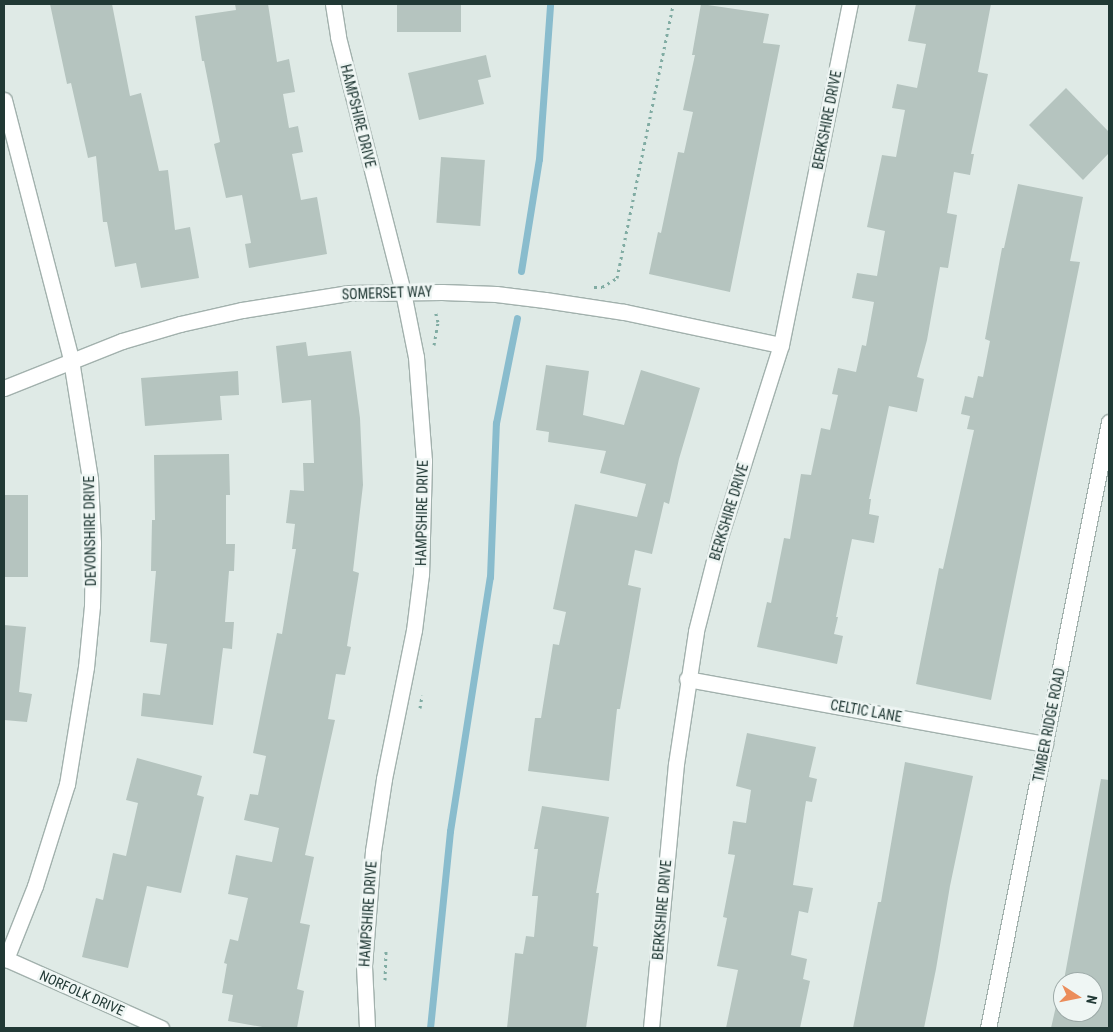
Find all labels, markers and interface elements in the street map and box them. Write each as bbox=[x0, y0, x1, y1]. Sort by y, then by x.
street label: HAMPSHIRE DRIVE bbox=[337, 63, 379, 169]
street label: BERKSHIRE DRIVE bbox=[809, 69, 845, 171]
street label: SOMERSET WAY bbox=[341, 283, 433, 303]
street label: HAMPSHIRE DRIVE bbox=[413, 460, 431, 566]
street label: BERKSHIRE DRIVE bbox=[706, 462, 752, 562]
street label: DEVONSHIRE DRIVE bbox=[81, 476, 99, 586]
street label: TIMBER RIDGE ROAD bbox=[1030, 667, 1068, 783]
street label: CELTIC LANE bbox=[829, 696, 903, 726]
street label: BERKSHIRE DRIVE bbox=[649, 859, 675, 961]
street label: HAMPSHIRE DRIVE bbox=[356, 861, 380, 967]
street label: NORFOLK DRIVE bbox=[37, 967, 127, 1019]
north arrow bbox=[1053, 972, 1103, 1022]
text: N bbox=[1083, 994, 1100, 1005]

